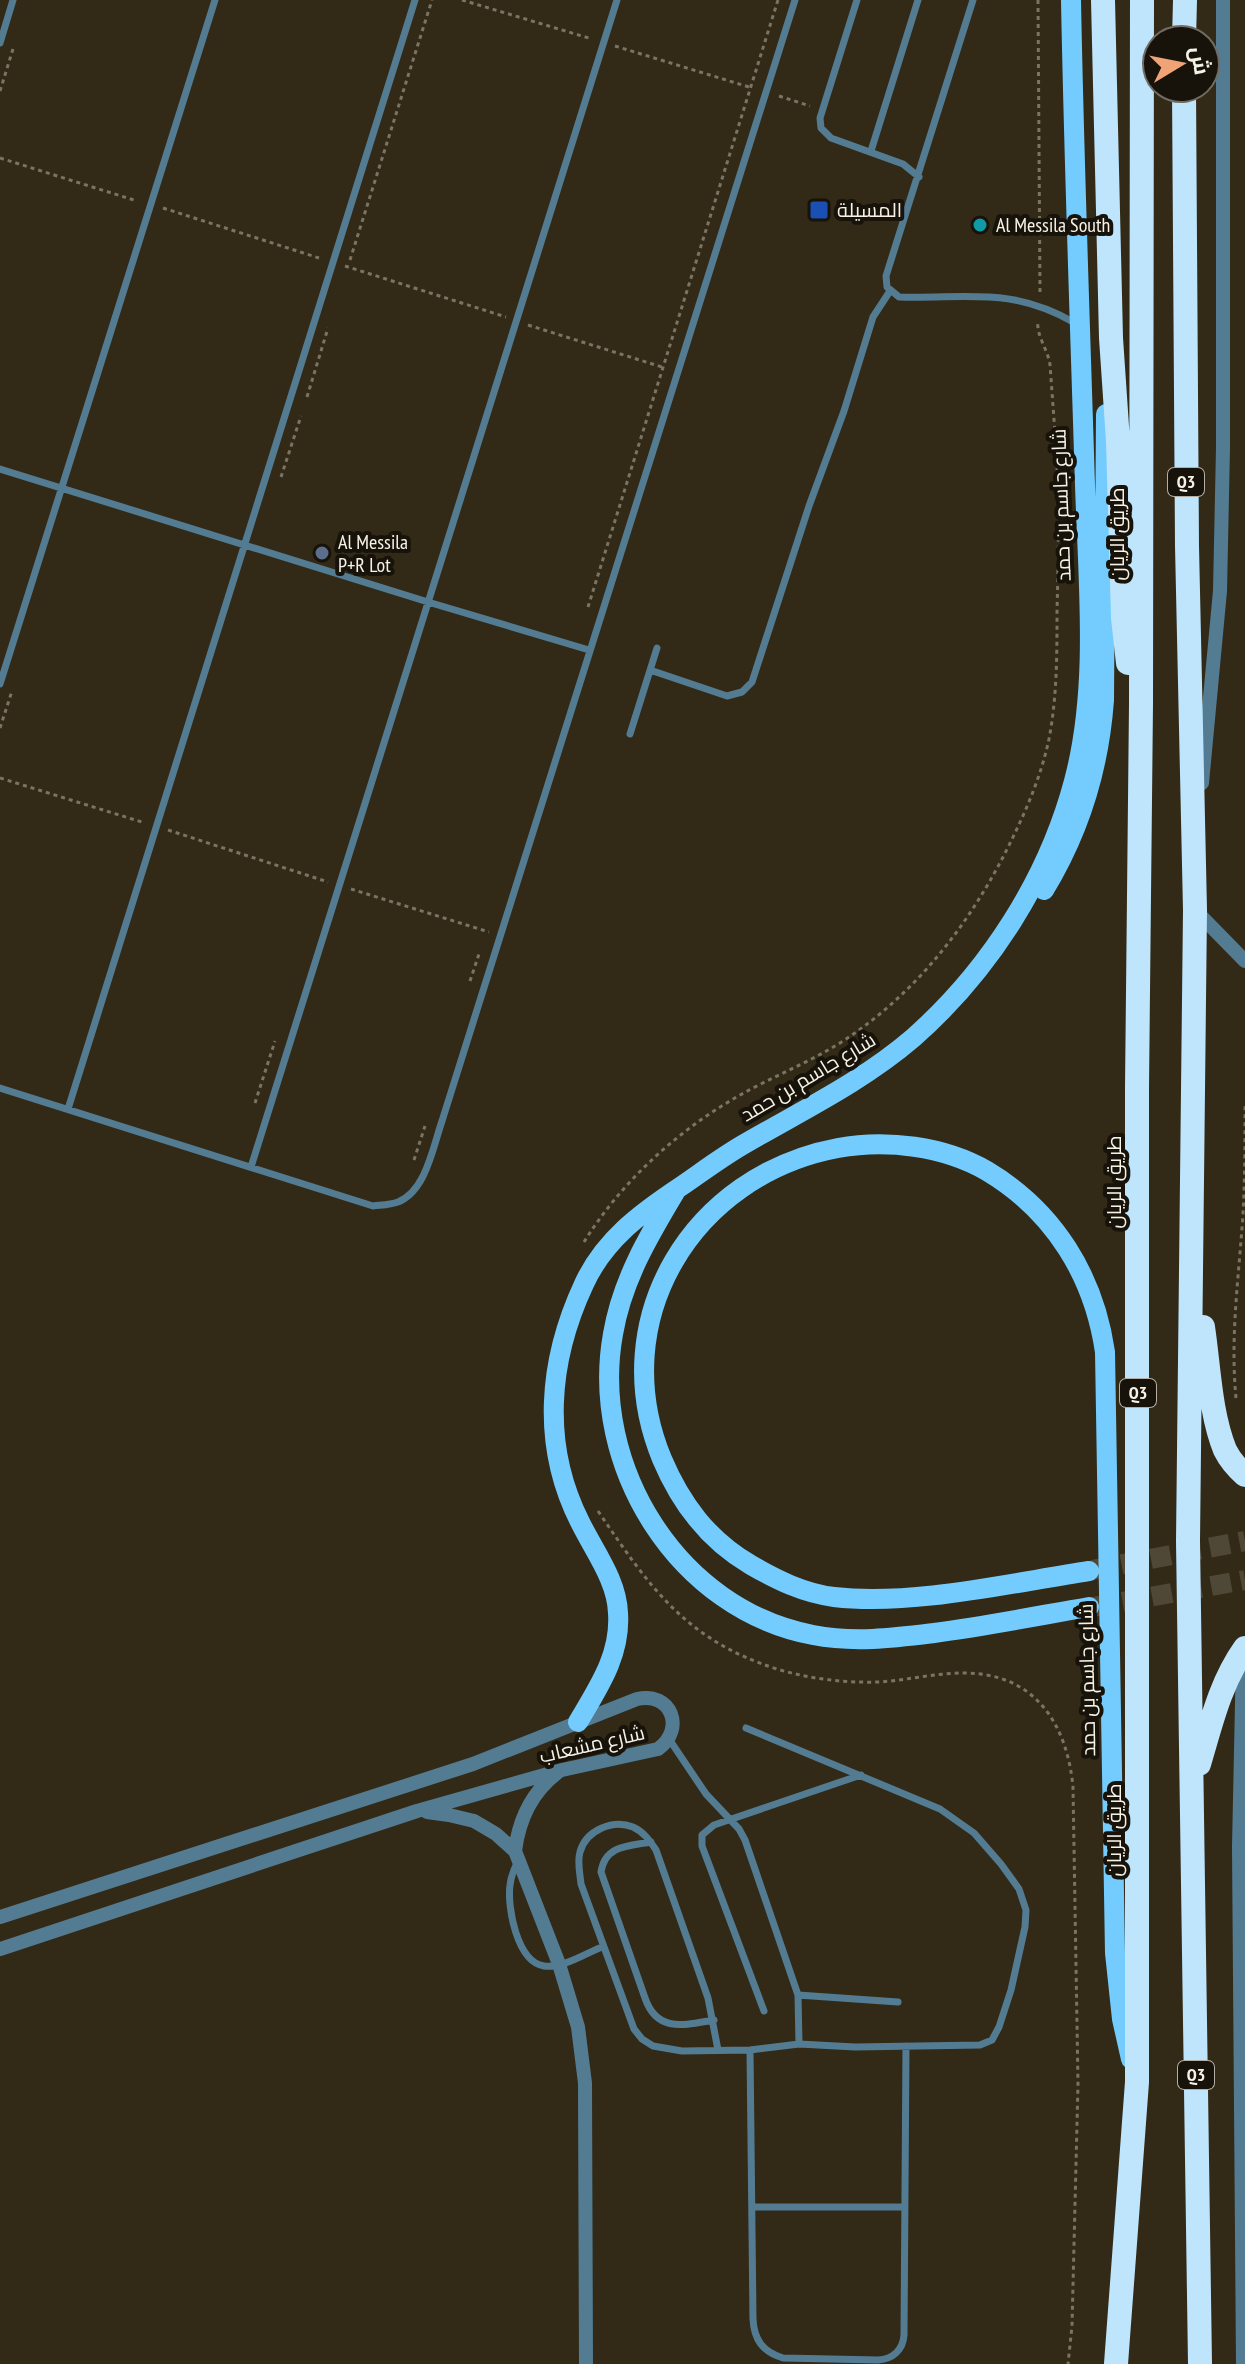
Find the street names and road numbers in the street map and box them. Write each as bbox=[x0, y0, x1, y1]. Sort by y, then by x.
street label: شارع جاسم بن حمد bbox=[1045, 428, 1078, 582]
road number: Q3 bbox=[1168, 468, 1204, 496]
street label: طريق الريان bbox=[1104, 488, 1130, 580]
street label: شارع جاسم بن حمد bbox=[736, 1027, 881, 1128]
street label: طريق الريان bbox=[1101, 1136, 1127, 1228]
road number: Q3 bbox=[1120, 1379, 1156, 1407]
street label: شارع جاسم بن حمد bbox=[1073, 1603, 1102, 1757]
street label: شارع مشعاب bbox=[537, 1719, 647, 1770]
street label: طريق الريان bbox=[1101, 1784, 1127, 1876]
road number: Q3 bbox=[1178, 2061, 1214, 2089]

